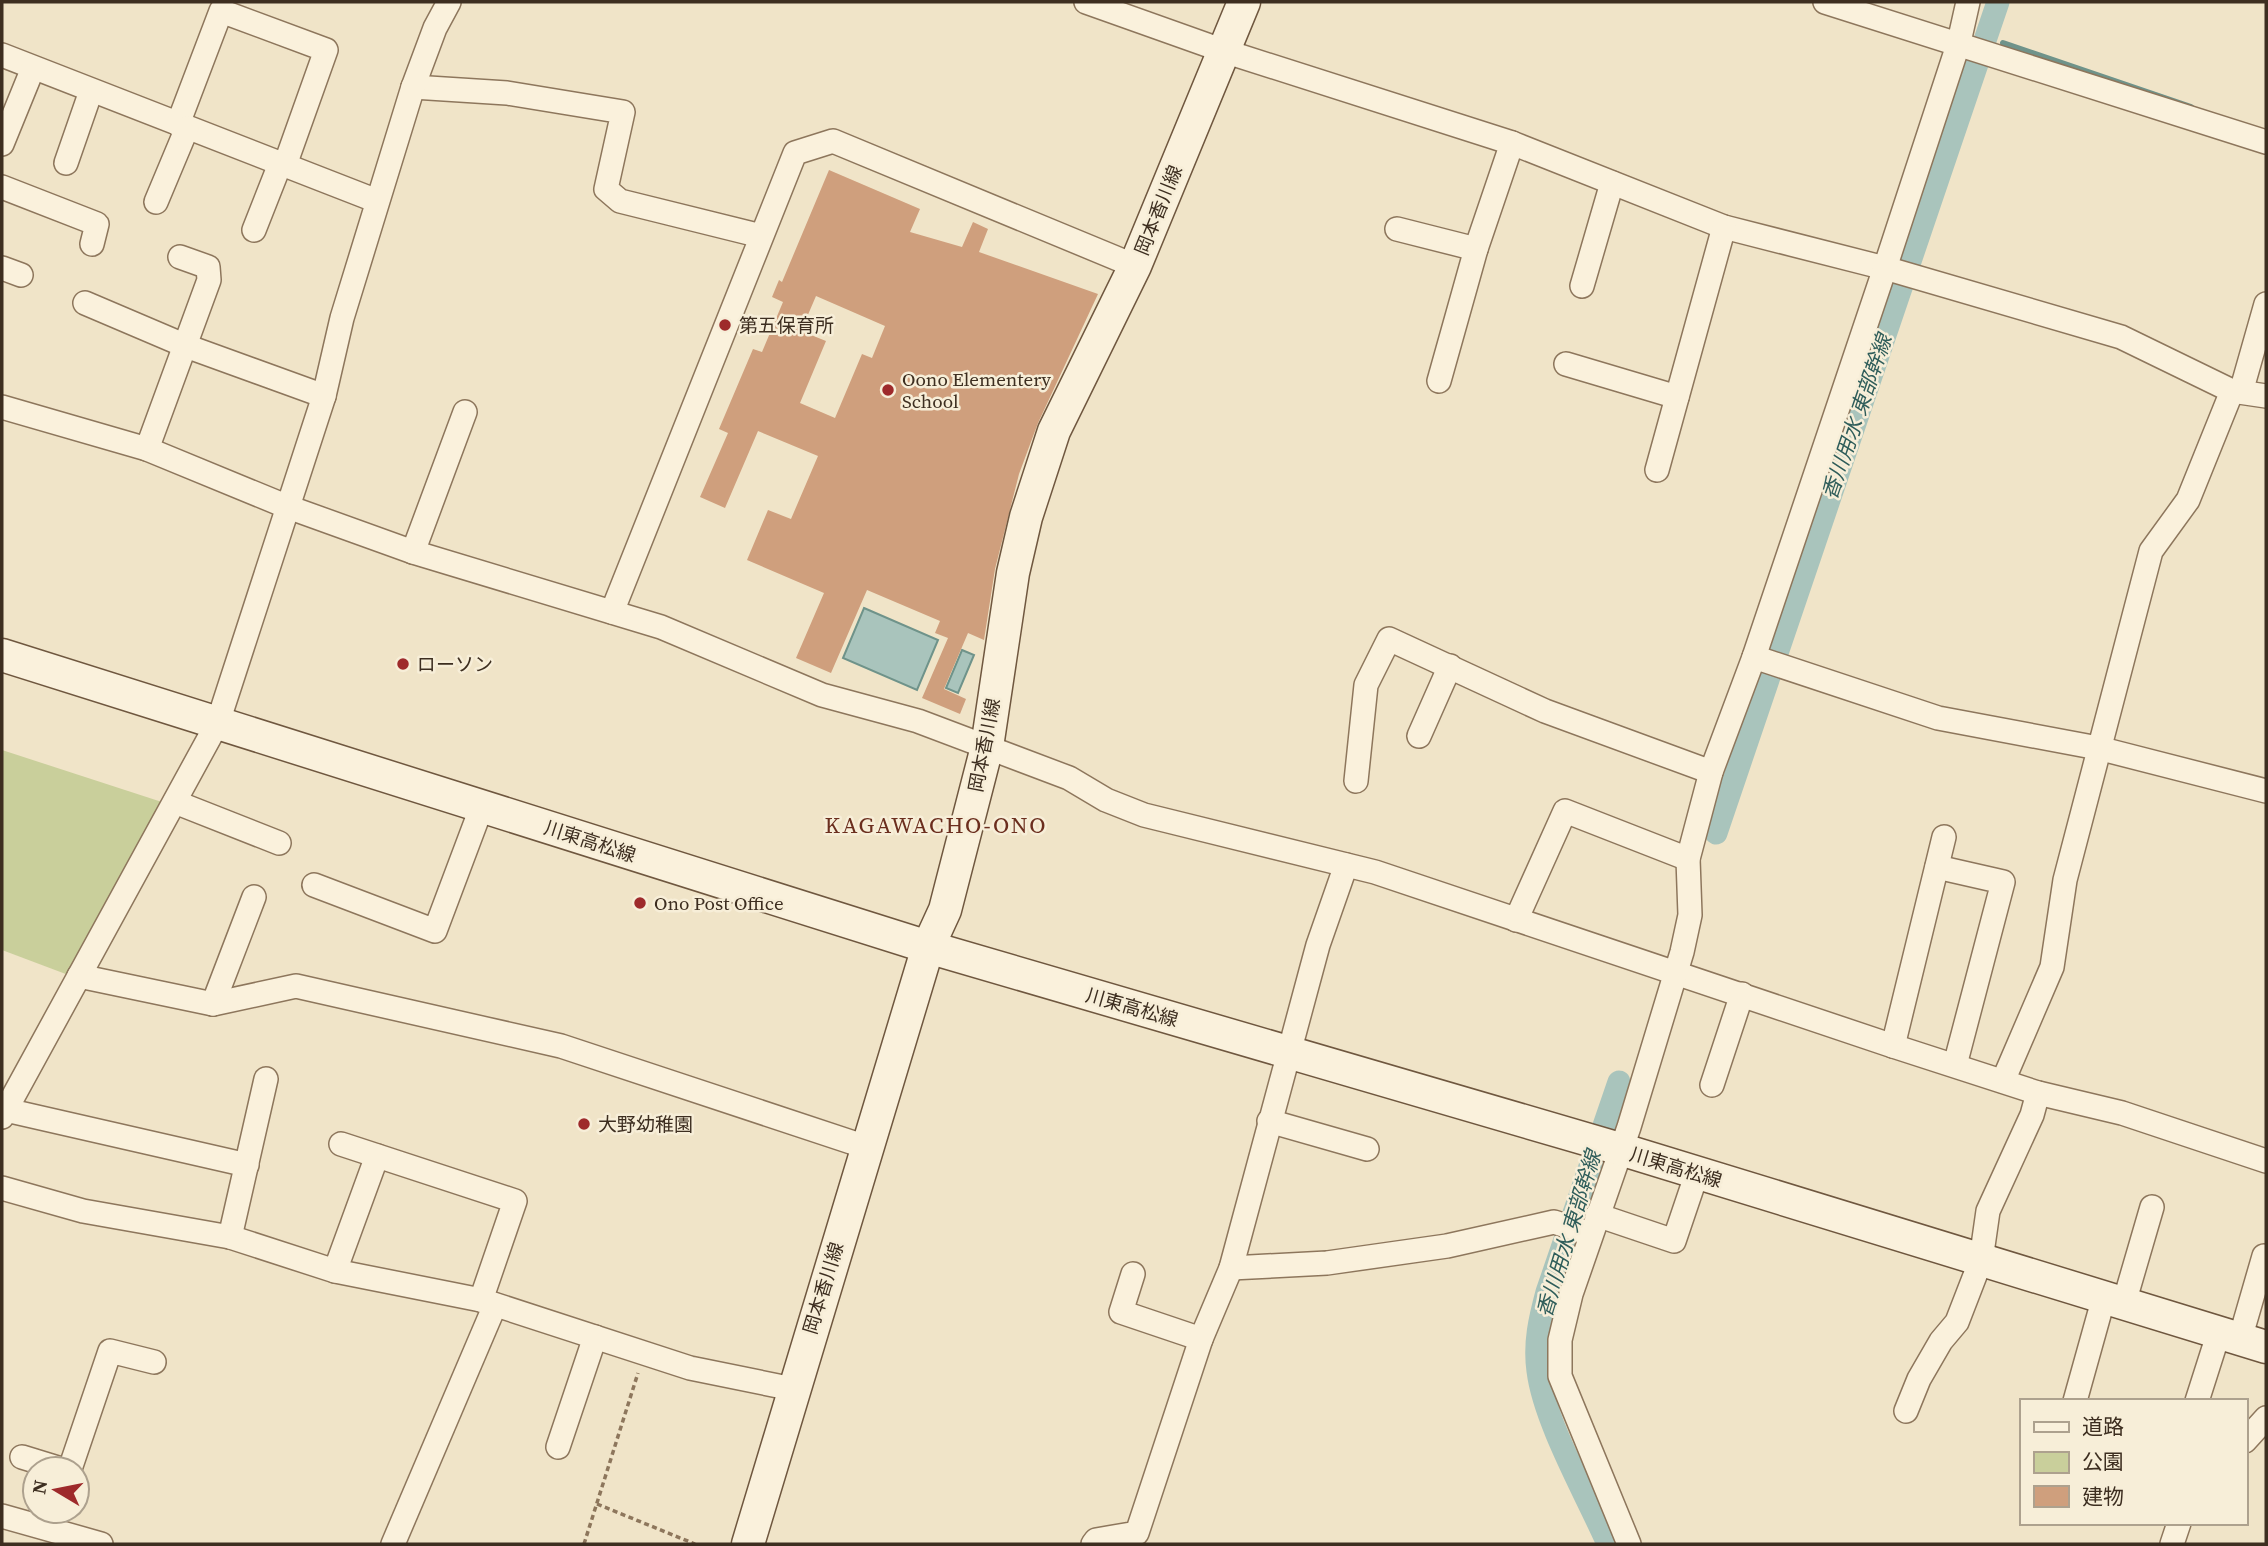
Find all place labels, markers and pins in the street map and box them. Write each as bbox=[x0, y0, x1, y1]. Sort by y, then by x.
place label: 第五保育所 bbox=[739, 312, 834, 338]
marker: 第五保育所 bbox=[717, 317, 733, 333]
place label: Oono Elementery School bbox=[902, 366, 1051, 414]
marker: Oono Elementery School bbox=[880, 382, 896, 398]
place label: ローソン bbox=[417, 651, 493, 677]
marker: ローソン bbox=[395, 656, 411, 672]
place label: Ono Post Office bbox=[654, 890, 784, 916]
marker: Ono Post Office bbox=[632, 895, 648, 911]
place label: 大野幼稚園 bbox=[598, 1111, 693, 1137]
marker: 大野幼稚園 bbox=[576, 1116, 592, 1132]

